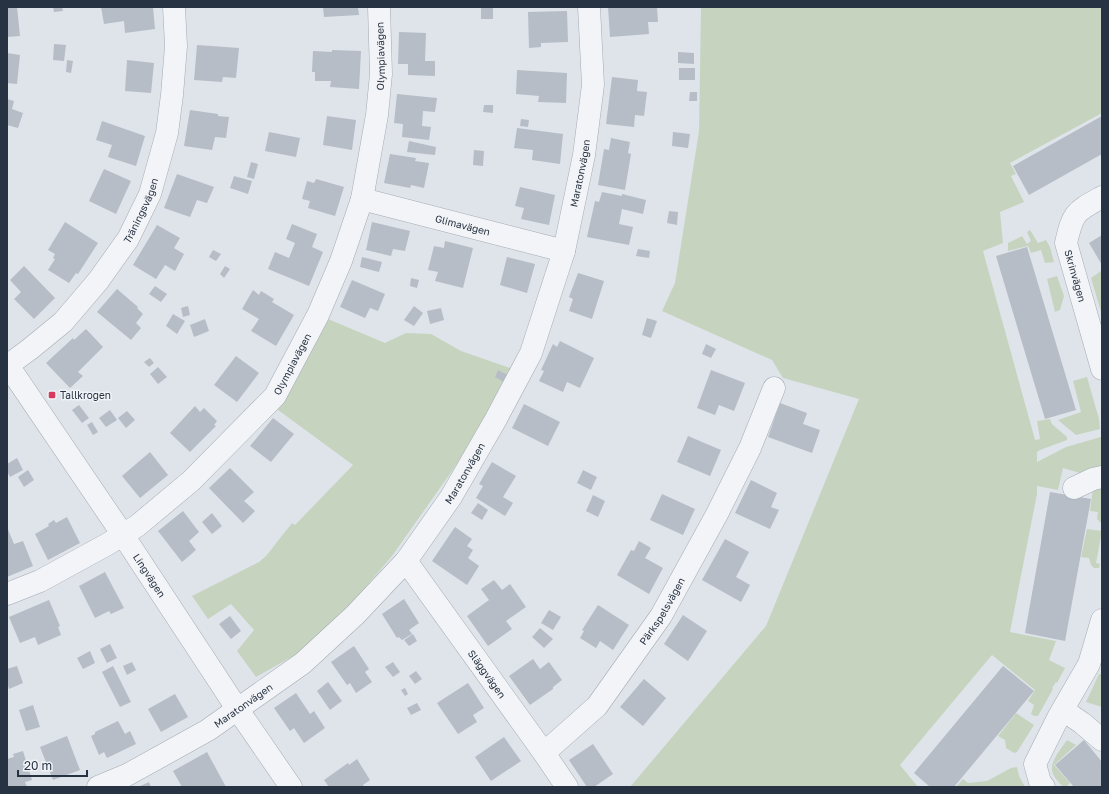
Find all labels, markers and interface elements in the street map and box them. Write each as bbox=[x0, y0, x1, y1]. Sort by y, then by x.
street label: Olympiavägen bbox=[373, 22, 387, 91]
street label: Maratonvägen bbox=[567, 139, 592, 208]
street label: Träningsvägen bbox=[121, 177, 160, 246]
street label: Glimavägen bbox=[434, 212, 492, 238]
street label: Skrinvägen bbox=[1062, 248, 1089, 303]
street label: Olympiavägen bbox=[271, 331, 313, 397]
place label: Tallkrogen bbox=[60, 389, 111, 401]
marker: Tallkrogen bbox=[47, 390, 57, 400]
street label: Maratonvägen bbox=[442, 440, 487, 506]
street label: Lingvägen bbox=[131, 551, 168, 600]
street label: Pärkspelsvägen bbox=[637, 575, 687, 647]
street label: Släggvägen bbox=[466, 647, 509, 700]
street label: Maratonvägen bbox=[212, 681, 275, 730]
scale bar bbox=[18, 752, 87, 778]
text: 20 m bbox=[24, 758, 52, 773]

